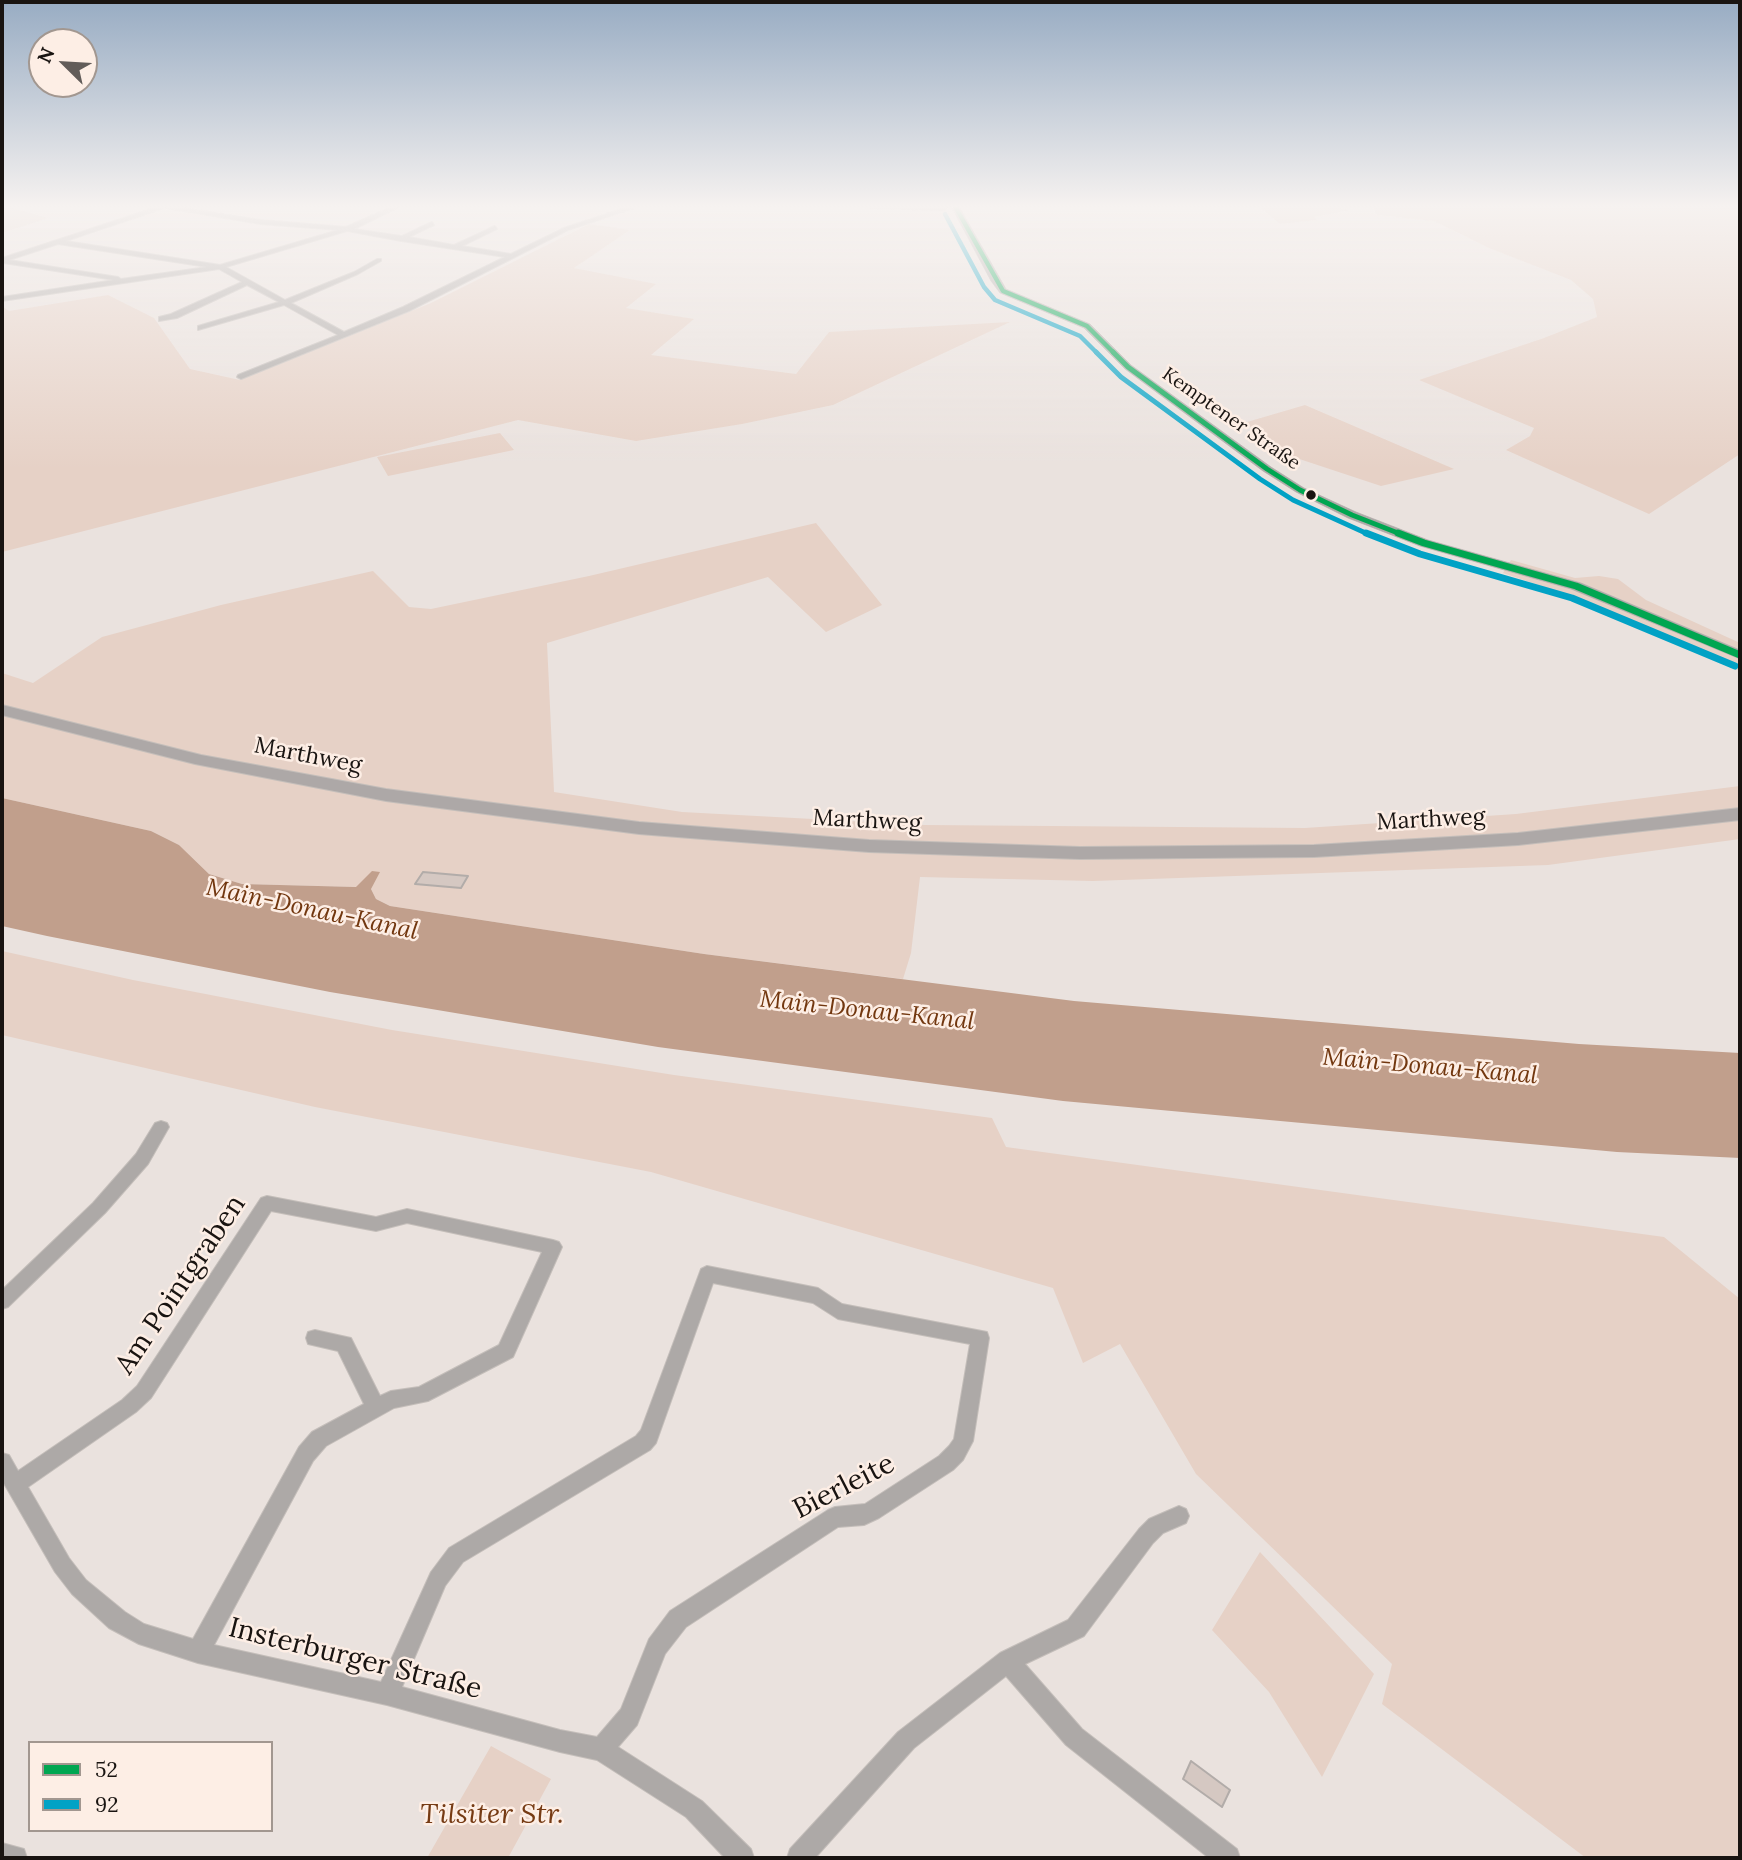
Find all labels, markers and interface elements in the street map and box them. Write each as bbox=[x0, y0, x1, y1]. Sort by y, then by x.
north arrow bbox=[28, 28, 98, 98]
text: N bbox=[32, 44, 60, 67]
street label: Kemptener Straße bbox=[1158, 363, 1304, 475]
unlabelled marker bbox=[1304, 488, 1318, 502]
street label: Marthweg bbox=[252, 732, 364, 780]
street label: Marthweg bbox=[1376, 803, 1486, 837]
street label: Marthweg bbox=[812, 804, 922, 838]
water label: Main-Donau-Kanal bbox=[203, 873, 421, 947]
water label: Main-Donau-Kanal bbox=[758, 985, 976, 1037]
water label: Main-Donau-Kanal bbox=[1321, 1043, 1539, 1091]
street label: Am Pointgraben bbox=[109, 1189, 253, 1381]
street label: Bierleite bbox=[788, 1447, 900, 1527]
street label: Insterburger Straße bbox=[225, 1611, 485, 1707]
legend bbox=[28, 1741, 273, 1832]
text: 52 bbox=[95, 1756, 118, 1783]
text: 92 bbox=[95, 1791, 118, 1818]
park label: Tilsiter Str. bbox=[420, 1798, 564, 1832]

